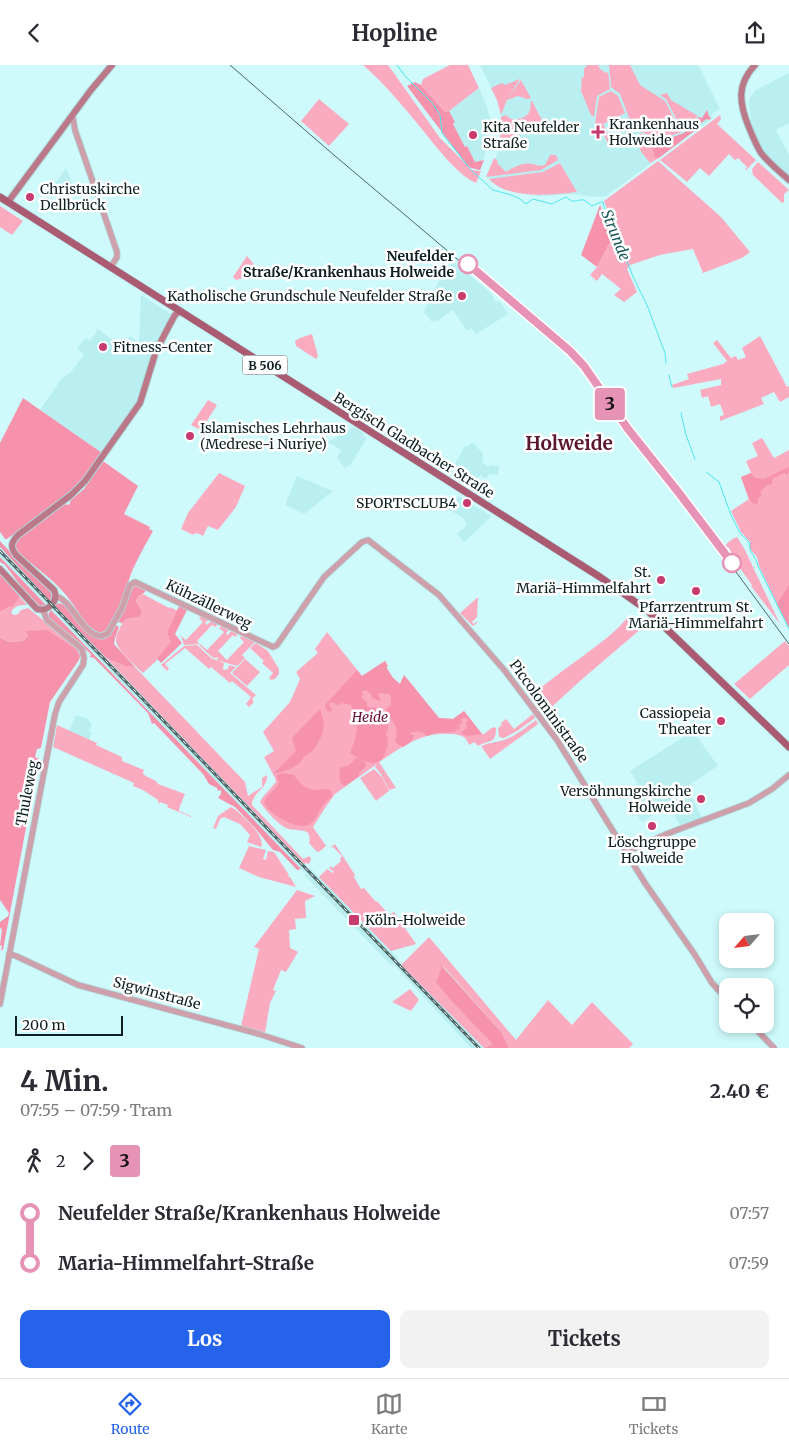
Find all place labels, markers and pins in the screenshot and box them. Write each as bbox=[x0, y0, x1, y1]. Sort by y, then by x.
place label: Krankenhaus Holweide bbox=[609, 115, 699, 149]
place label: Kita Neufelder Straße bbox=[483, 118, 579, 152]
marker: Krankenhaus Holweide bbox=[591, 125, 605, 139]
marker: Kita Neufelder Straße bbox=[467, 129, 479, 141]
place label: Christuskirche Dellbrück bbox=[40, 180, 140, 214]
marker: Christuskirche Dellbrück bbox=[24, 191, 36, 203]
place label: Neufelder Straße/Krankenhaus Holweide bbox=[243, 247, 454, 281]
marker: Neufelder Straße/Krankenhaus Holweide bbox=[458, 254, 478, 274]
place label: Katholische Grundschule Neufelder Straße bbox=[167, 287, 452, 305]
marker: Katholische Grundschule Neufelder Straße bbox=[456, 290, 468, 302]
place label: Fitness-Center bbox=[113, 338, 212, 356]
marker: Fitness-Center bbox=[97, 341, 109, 353]
place label: Islamisches Lehrhaus (Medrese-i Nuriye) bbox=[200, 419, 346, 453]
marker: Islamisches Lehrhaus (Medrese-i Nuriye) bbox=[184, 430, 196, 442]
place label: SPORTSCLUB4 bbox=[356, 494, 457, 512]
marker: SPORTSCLUB4 bbox=[461, 497, 473, 509]
unlabelled marker bbox=[722, 553, 742, 573]
place label: St. Mariä-Himmelfahrt bbox=[516, 563, 652, 597]
marker: St. Mariä-Himmelfahrt bbox=[655, 574, 667, 586]
marker: Pfarrzentrum St. Mariä-Himmelfahrt bbox=[690, 585, 702, 597]
place label: Pfarrzentrum St. Mariä-Himmelfahrt bbox=[629, 598, 764, 632]
place label: Cassiopeia Theater bbox=[640, 704, 711, 738]
marker: Cassiopeia Theater bbox=[715, 715, 727, 727]
place label: Versöhnungskirche Holweide bbox=[559, 782, 691, 816]
marker: Versöhnungskirche Holweide bbox=[695, 793, 707, 805]
marker: Löschgruppe Holweide bbox=[646, 820, 658, 832]
place label: Löschgruppe Holweide bbox=[608, 833, 696, 867]
place label: Köln-Holweide bbox=[365, 911, 465, 929]
marker: Köln-Holweide bbox=[347, 913, 361, 927]

